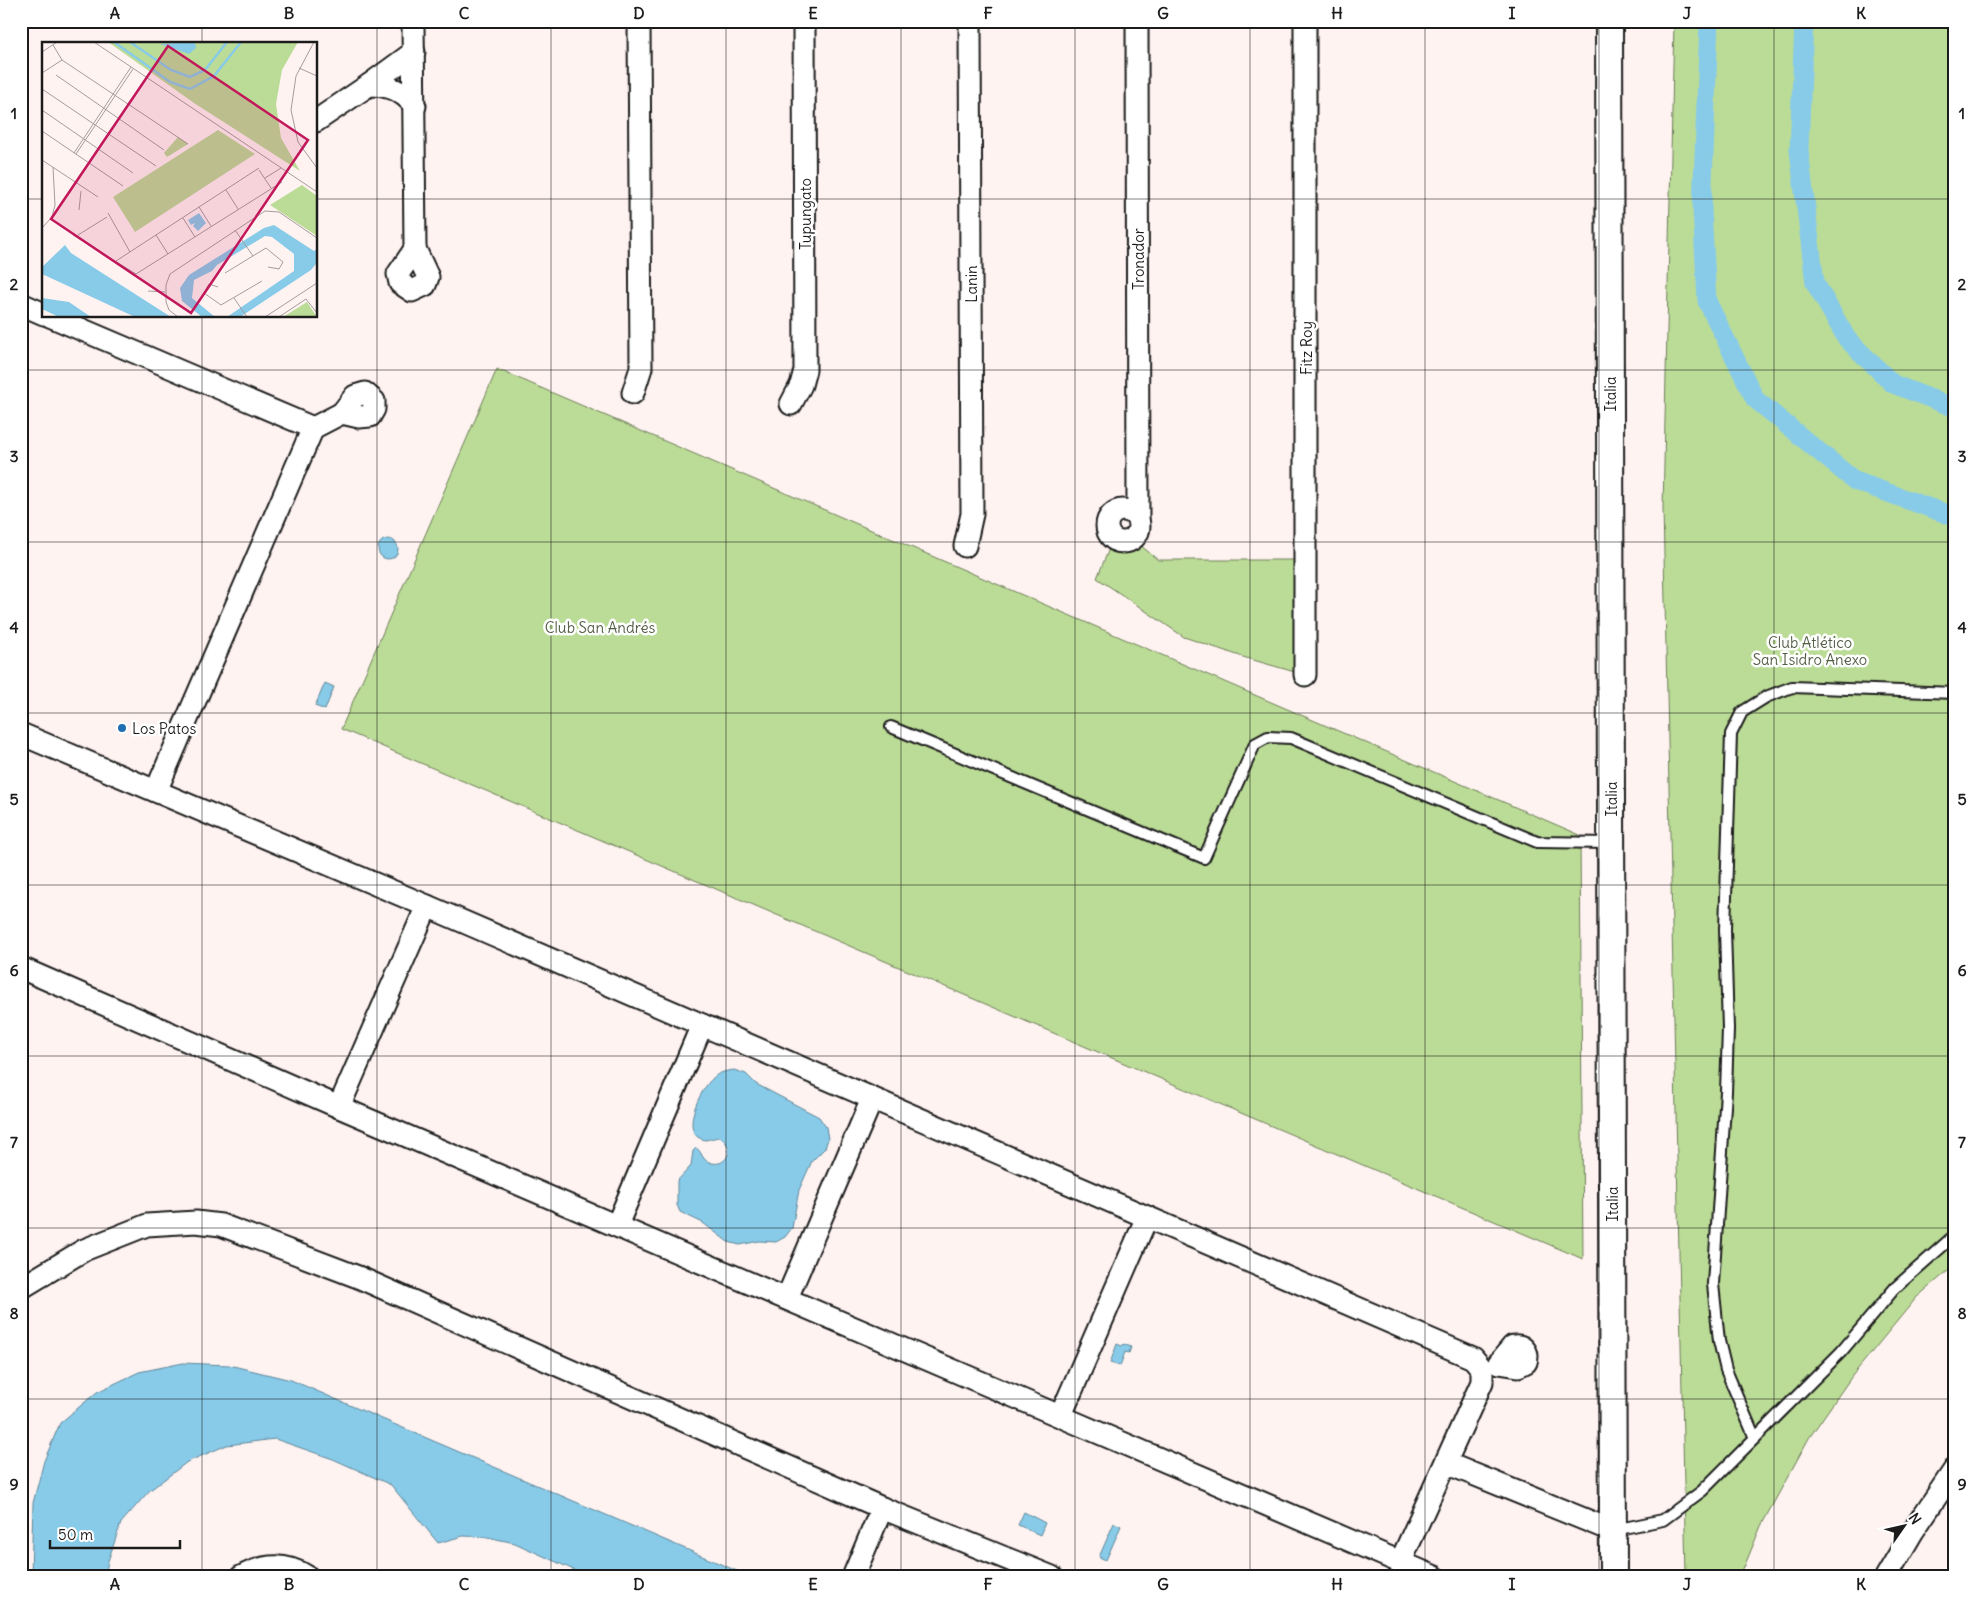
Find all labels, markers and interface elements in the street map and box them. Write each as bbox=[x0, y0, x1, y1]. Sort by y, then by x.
text: A bbox=[110, 3, 120, 23]
text: B bbox=[284, 3, 295, 23]
text: C bbox=[459, 3, 470, 23]
text: D bbox=[633, 3, 645, 23]
text: E bbox=[808, 3, 818, 23]
text: F bbox=[983, 3, 993, 23]
text: G bbox=[1157, 3, 1169, 23]
text: H bbox=[1331, 3, 1343, 23]
text: I bbox=[1509, 3, 1516, 23]
text: J bbox=[1683, 3, 1692, 23]
text: K bbox=[1856, 3, 1866, 23]
inset map bbox=[42, 42, 318, 318]
text: 1 bbox=[11, 103, 17, 123]
text: 1 bbox=[1959, 103, 1965, 123]
street label: Tupungato bbox=[796, 178, 815, 250]
street label: Tronador bbox=[1129, 228, 1148, 290]
street label: Lanin bbox=[962, 265, 981, 303]
text: 2 bbox=[10, 274, 19, 294]
text: 2 bbox=[1958, 274, 1967, 294]
street label: Fitz Roy bbox=[1297, 321, 1316, 375]
street label: Italia bbox=[1601, 376, 1620, 412]
text: 3 bbox=[9, 446, 19, 466]
text: 3 bbox=[1957, 446, 1967, 466]
text: 4 bbox=[9, 617, 19, 637]
text: 4 bbox=[1957, 617, 1967, 637]
park label: Club San Andrés bbox=[545, 618, 656, 637]
park label: Club Atlético San Isidro Anexo bbox=[1753, 633, 1867, 669]
place label: Los Patos bbox=[132, 719, 197, 738]
marker: Los Patos bbox=[116, 722, 128, 734]
street label: Italia bbox=[1602, 781, 1621, 817]
text: 5 bbox=[9, 789, 19, 809]
text: 5 bbox=[1957, 789, 1967, 809]
text: 6 bbox=[9, 960, 19, 980]
text: 6 bbox=[1957, 960, 1967, 980]
text: 7 bbox=[10, 1132, 18, 1152]
text: 7 bbox=[1958, 1132, 1966, 1152]
street label: Italia bbox=[1603, 1186, 1622, 1222]
text: 8 bbox=[9, 1303, 19, 1323]
text: 8 bbox=[1957, 1303, 1967, 1323]
text: 9 bbox=[9, 1474, 19, 1494]
text: 9 bbox=[1957, 1474, 1967, 1494]
north arrow bbox=[1878, 1500, 1928, 1550]
text: N bbox=[1905, 1510, 1925, 1528]
scale bar bbox=[50, 1518, 180, 1550]
text: 50 m bbox=[58, 1525, 93, 1544]
text: A bbox=[110, 1574, 120, 1594]
text: B bbox=[284, 1574, 295, 1594]
text: C bbox=[459, 1574, 470, 1594]
text: D bbox=[633, 1574, 645, 1594]
text: E bbox=[808, 1574, 818, 1594]
text: F bbox=[983, 1574, 993, 1594]
text: G bbox=[1157, 1574, 1169, 1594]
text: H bbox=[1331, 1574, 1343, 1594]
text: I bbox=[1509, 1574, 1516, 1594]
text: J bbox=[1683, 1574, 1692, 1594]
text: K bbox=[1856, 1574, 1866, 1594]

